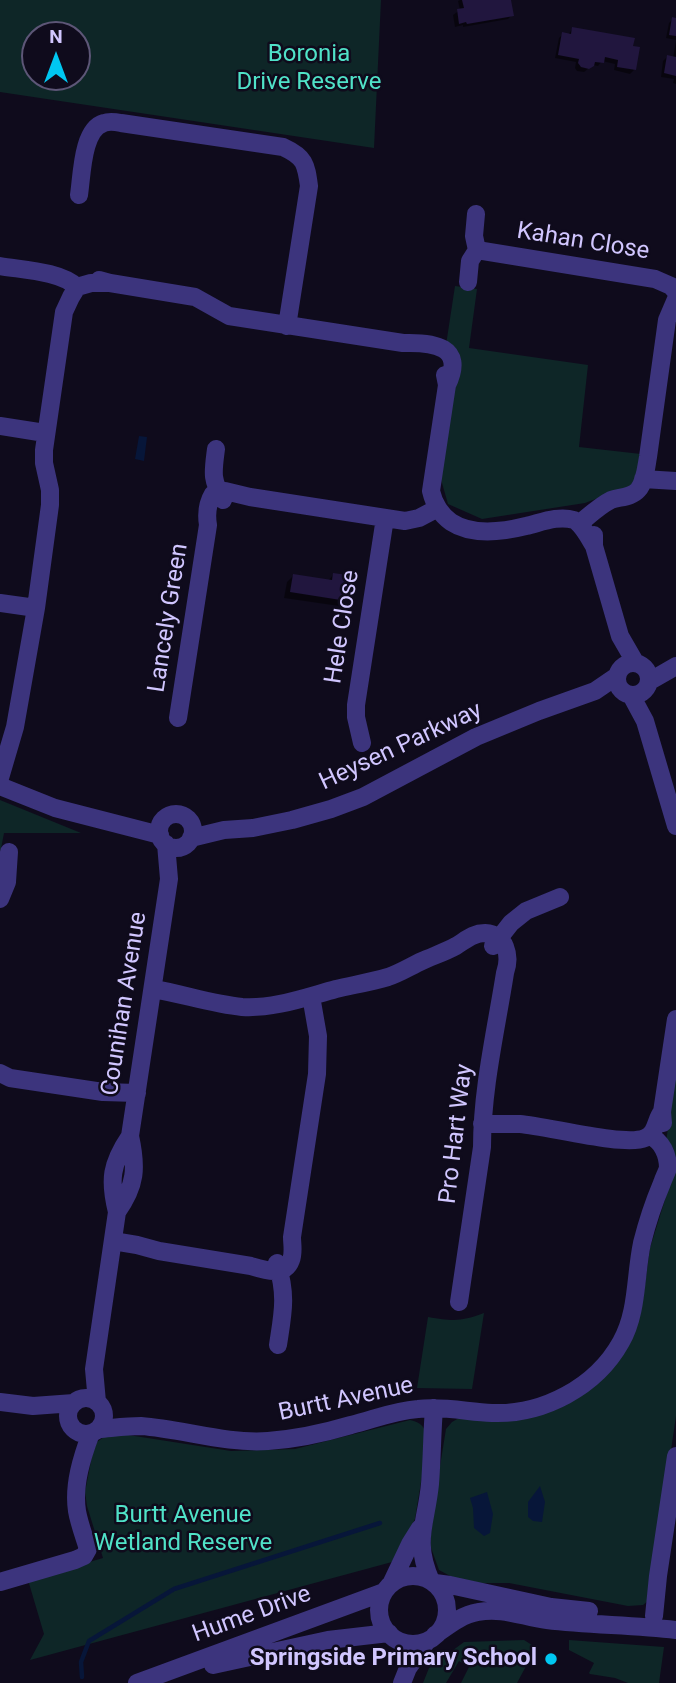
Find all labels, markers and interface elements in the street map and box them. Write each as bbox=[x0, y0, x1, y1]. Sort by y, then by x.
north arrow bbox=[21, 21, 91, 91]
text: N bbox=[49, 25, 63, 48]
park label: Boronia Drive Reserve bbox=[236, 41, 382, 97]
street label: Kahan Close bbox=[515, 217, 651, 267]
street label: Lancely Green bbox=[143, 541, 195, 695]
street label: Hele Close bbox=[320, 568, 366, 686]
street label: Heysen Parkway bbox=[315, 697, 487, 797]
street label: Counihan Avenue bbox=[96, 910, 154, 1098]
street label: Pro Hart Way bbox=[434, 1063, 480, 1205]
street label: Burtt Avenue bbox=[276, 1372, 416, 1428]
park label: Burtt Avenue Wetland Reserve bbox=[94, 1502, 272, 1558]
street label: Hume Drive bbox=[189, 1580, 315, 1650]
place label: Springside Primary School bbox=[250, 1645, 537, 1673]
marker: Springside Primary School bbox=[543, 1651, 559, 1667]

